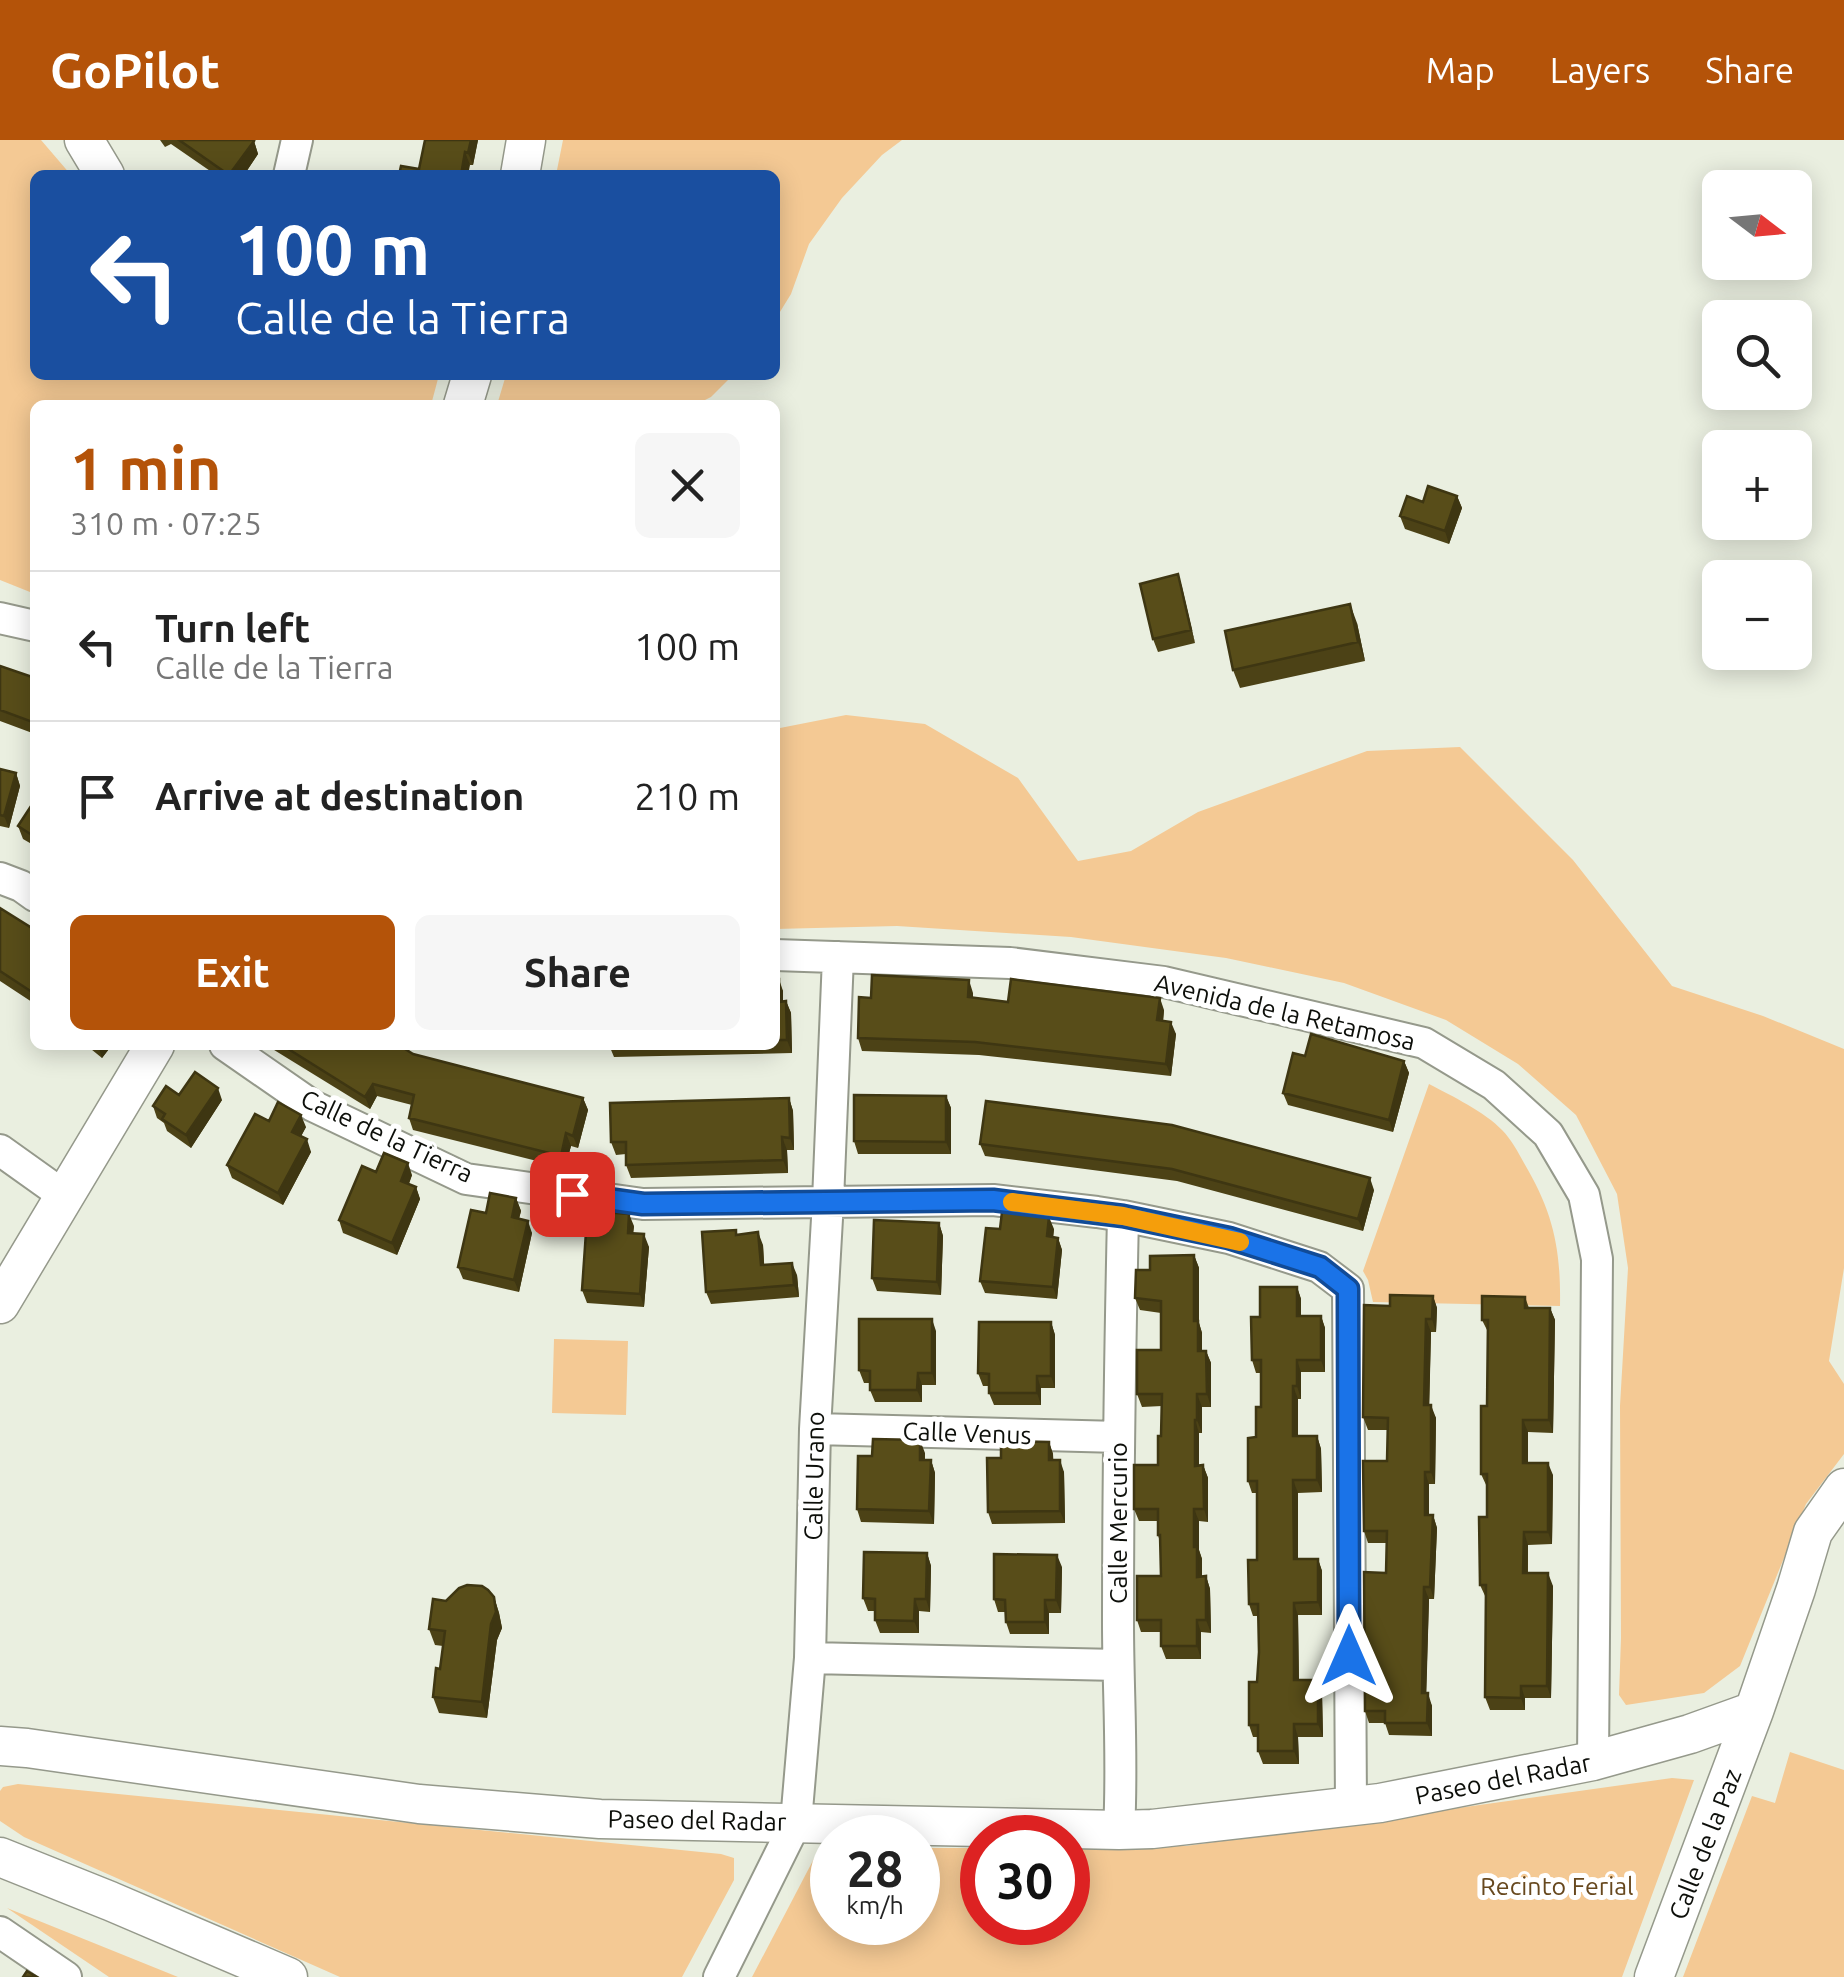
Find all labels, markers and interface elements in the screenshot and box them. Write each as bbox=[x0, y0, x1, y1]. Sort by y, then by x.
text: GoPilot bbox=[50, 43, 220, 97]
text: Map bbox=[1426, 50, 1495, 90]
text: Layers bbox=[1550, 50, 1650, 90]
text: Share bbox=[1705, 50, 1794, 90]
north arrow bbox=[1702, 170, 1812, 280]
map controls bbox=[1702, 170, 1812, 670]
icon: left bbox=[70, 210, 200, 340]
text: 100 m bbox=[235, 210, 430, 288]
text: Calle de la Tierra bbox=[235, 292, 570, 343]
button: search bbox=[1702, 300, 1812, 410]
button: + bbox=[1702, 430, 1812, 540]
button: close bbox=[635, 433, 740, 538]
text: 1 min bbox=[70, 434, 222, 501]
text: 310 m · 07:25 bbox=[70, 505, 262, 541]
button: − bbox=[1702, 560, 1812, 670]
text: Turn left bbox=[155, 607, 310, 649]
icon: left bbox=[70, 619, 125, 674]
text: 100 m bbox=[634, 625, 740, 667]
text: Calle de la Tierra bbox=[155, 649, 393, 685]
icon: arrive bbox=[70, 769, 125, 824]
text: Arrive at destination bbox=[155, 775, 524, 817]
text: 210 m bbox=[634, 775, 740, 817]
button: Exit bbox=[70, 915, 395, 1030]
button: Share bbox=[415, 915, 740, 1030]
street label: Avenida de la Retamosa bbox=[1152, 968, 1418, 1056]
street label: Calle de la Tierra bbox=[297, 1084, 477, 1188]
pin bbox=[530, 1152, 615, 1237]
icon: arrive bbox=[545, 1167, 600, 1222]
street label: Calle Urano bbox=[799, 1411, 829, 1541]
street label: Calle Venus bbox=[902, 1417, 1032, 1449]
street label: Calle Mercurio bbox=[1104, 1442, 1132, 1604]
position arrow bbox=[1297, 1604, 1401, 1708]
street label: Paseo del Radar bbox=[1413, 1748, 1594, 1810]
street label: Calle de la Paz bbox=[1663, 1765, 1747, 1923]
street label: Paseo del Radar bbox=[607, 1804, 787, 1836]
speed limit sign: 30 bbox=[960, 1815, 1090, 1945]
text: 28 bbox=[847, 1840, 903, 1896]
park label: Recinto Ferial bbox=[1480, 1872, 1634, 1900]
text: km/h bbox=[846, 1891, 904, 1919]

